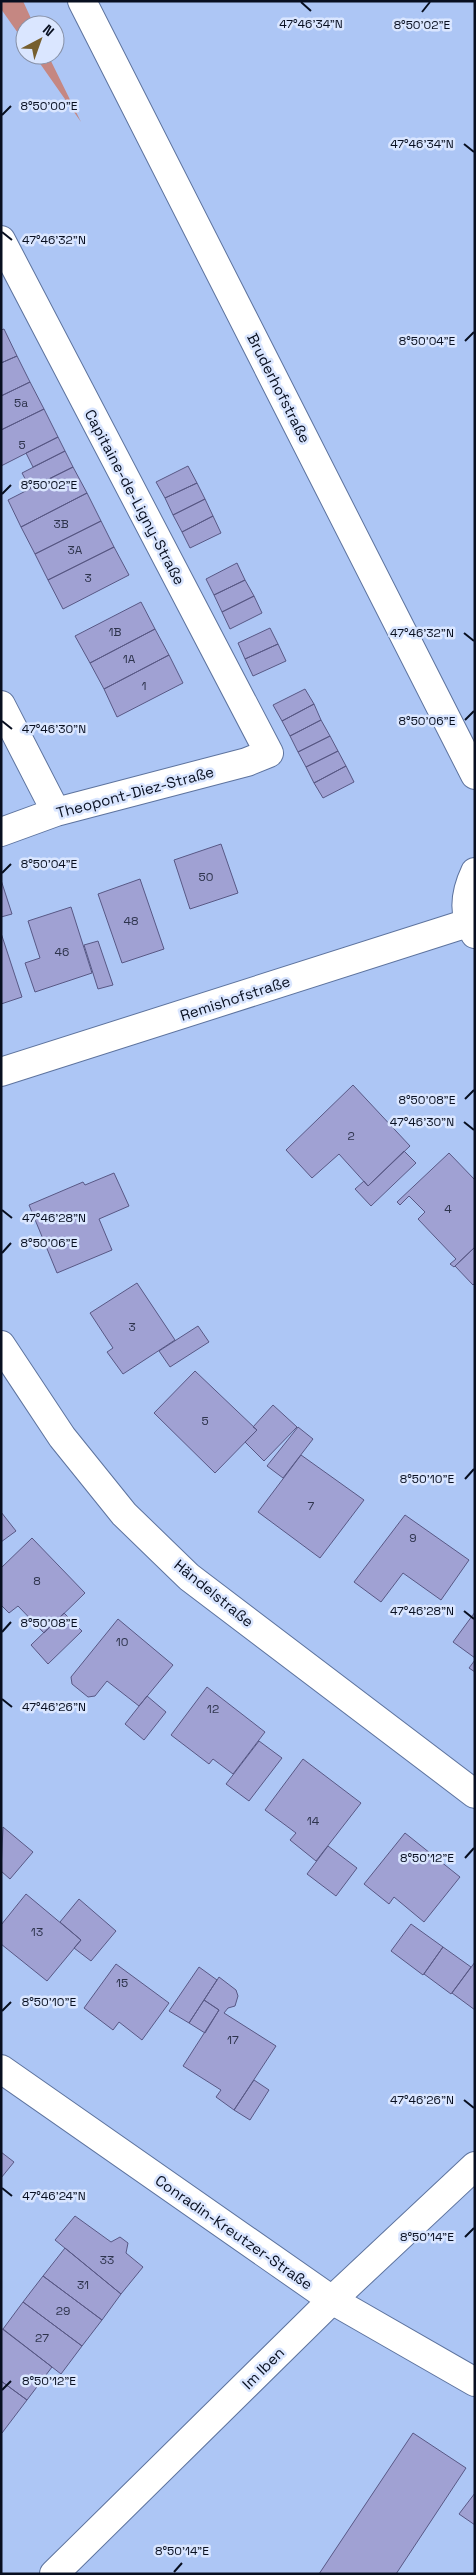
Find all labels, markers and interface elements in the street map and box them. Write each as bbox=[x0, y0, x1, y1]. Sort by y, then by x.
north arrow bbox=[15, 15, 65, 65]
text: 47°46'34"N bbox=[279, 16, 343, 32]
text: 8°50'02"E bbox=[394, 17, 451, 33]
text: N bbox=[39, 20, 58, 40]
text: 8°50'00"E bbox=[20, 98, 78, 114]
text: 47°46'34"N bbox=[390, 136, 454, 152]
text: 47°46'32"N bbox=[22, 232, 86, 248]
street label: Bruderhofstraße bbox=[243, 330, 315, 446]
text: 8°50'04"E bbox=[399, 333, 456, 349]
house number: 5a bbox=[14, 395, 28, 411]
street label: Capitaine-de-Ligny-Straße bbox=[81, 406, 189, 588]
house number: 5 bbox=[18, 437, 26, 453]
text: 8°50'02"E bbox=[21, 477, 78, 493]
house number: 3B bbox=[53, 516, 69, 532]
house number: 3A bbox=[68, 542, 83, 558]
house number: 3 bbox=[84, 570, 92, 586]
house number: 1B bbox=[109, 624, 122, 640]
text: 47°46'32"N bbox=[390, 625, 454, 641]
house number: 1A bbox=[123, 651, 136, 667]
house number: 1 bbox=[141, 678, 147, 694]
text: 8°50'06"E bbox=[399, 713, 456, 729]
text: 47°46'30"N bbox=[22, 721, 86, 737]
street label: Theopont-Diez-Straße bbox=[54, 762, 216, 822]
text: 8°50'04"E bbox=[21, 856, 78, 872]
house number: 50 bbox=[199, 869, 213, 885]
house number: 48 bbox=[124, 913, 138, 929]
house number: 46 bbox=[55, 944, 69, 960]
street label: Remishofstraße bbox=[178, 971, 292, 1025]
text: 8°50'08"E bbox=[399, 1092, 456, 1108]
text: 47°46'30"N bbox=[390, 1114, 454, 1130]
house number: 2 bbox=[347, 1128, 355, 1144]
house number: 4 bbox=[444, 1201, 452, 1217]
text: 47°46'28"N bbox=[22, 1210, 86, 1226]
text: 8°50'06"E bbox=[21, 1235, 78, 1251]
house number: 3 bbox=[128, 1319, 136, 1335]
house number: 5 bbox=[201, 1413, 209, 1429]
text: 8°50'10"E bbox=[400, 1471, 454, 1487]
house number: 7 bbox=[308, 1498, 315, 1514]
house number: 9 bbox=[409, 1530, 417, 1546]
street label: Händelstraße bbox=[170, 1555, 258, 1631]
house number: 8 bbox=[33, 1573, 41, 1589]
text: 47°46'28"N bbox=[390, 1603, 454, 1619]
text: 8°50'08"E bbox=[21, 1615, 78, 1631]
house number: 10 bbox=[116, 1634, 128, 1650]
text: 47°46'26"N bbox=[22, 1699, 86, 1715]
house number: 12 bbox=[207, 1701, 219, 1717]
house number: 14 bbox=[307, 1813, 320, 1829]
text: 8°50'12"E bbox=[400, 1850, 454, 1866]
house number: 13 bbox=[31, 1924, 43, 1940]
house number: 15 bbox=[116, 1975, 128, 1991]
text: 8°50'10"E bbox=[22, 1994, 76, 2010]
house number: 17 bbox=[227, 2032, 239, 2048]
text: 47°46'26"N bbox=[390, 2092, 454, 2108]
street label: Conradin-Kreutzer-Straße bbox=[152, 2170, 316, 2294]
text: 47°46'24"N bbox=[22, 2188, 86, 2204]
text: 8°50'14"E bbox=[400, 2229, 454, 2245]
house number: 33 bbox=[100, 2252, 114, 2268]
house number: 31 bbox=[77, 2277, 89, 2293]
house number: 29 bbox=[56, 2303, 70, 2319]
house number: 27 bbox=[35, 2330, 49, 2346]
street label: Im Iben bbox=[238, 2343, 288, 2393]
text: 8°50'12"E bbox=[22, 2373, 76, 2389]
text: 8°50'14"E bbox=[155, 2543, 209, 2559]

